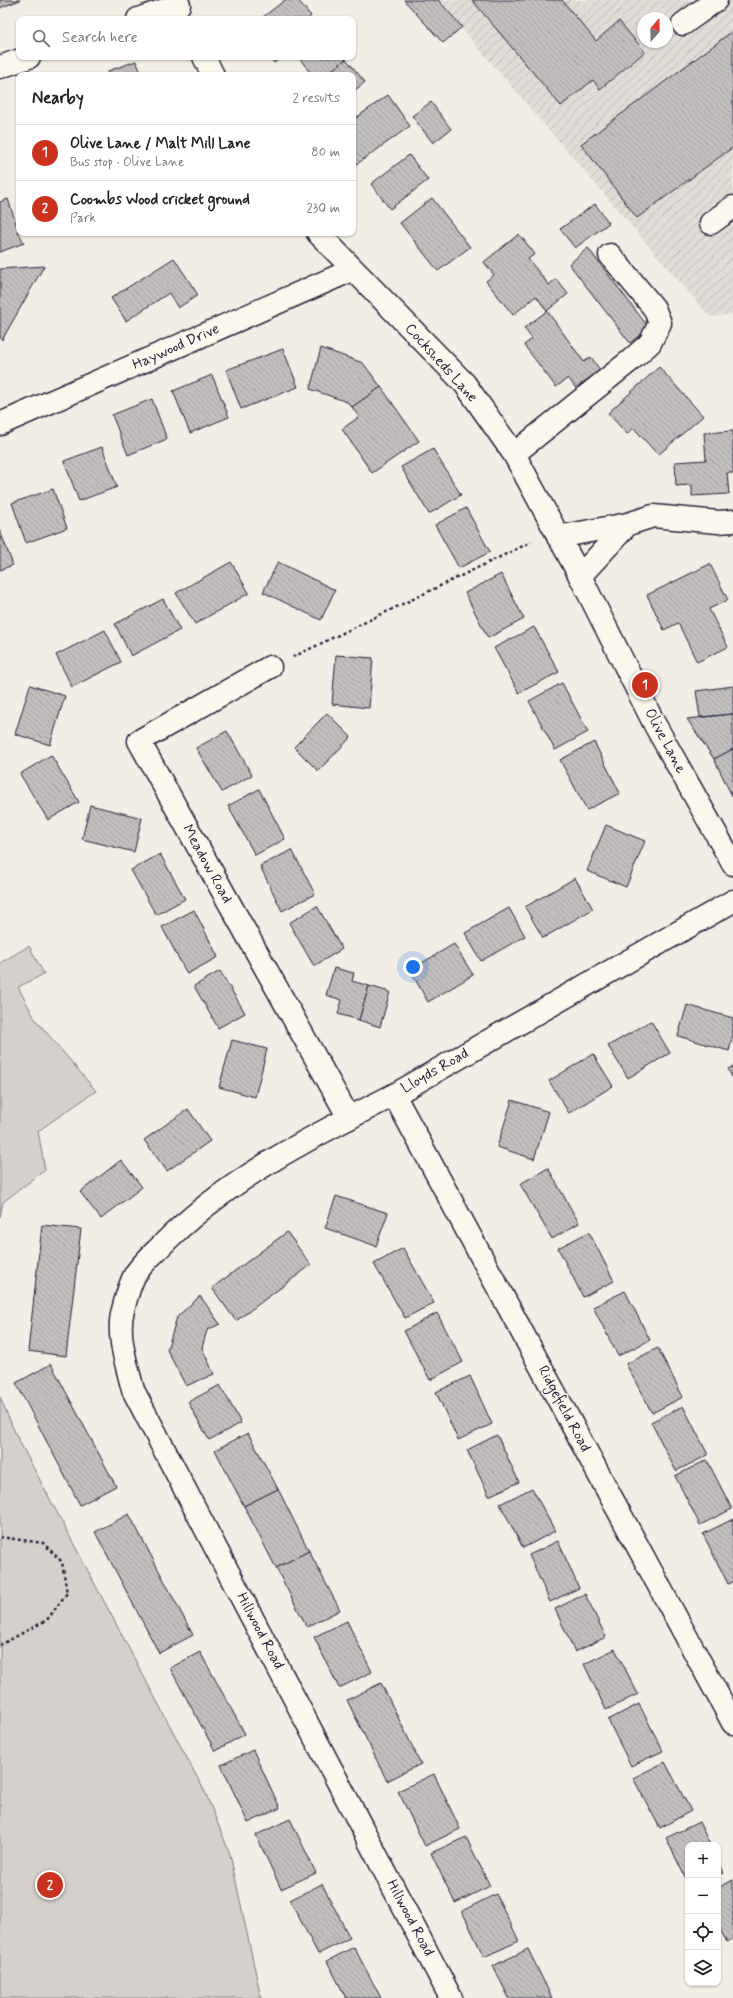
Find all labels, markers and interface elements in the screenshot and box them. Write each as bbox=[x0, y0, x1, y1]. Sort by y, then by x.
north arrow bbox=[637, 12, 673, 48]
search box bbox=[16, 16, 356, 60]
icon: search bbox=[30, 27, 52, 49]
text: Search here bbox=[62, 28, 138, 48]
text: Nearby bbox=[32, 87, 84, 109]
text: 2 results bbox=[293, 90, 340, 107]
text: Olive Lane / Malt Mill Lane bbox=[70, 134, 251, 154]
text: 1 bbox=[42, 144, 48, 161]
text: 80 m bbox=[311, 144, 340, 161]
text: Bus stop · Olive Lane bbox=[70, 154, 184, 171]
text: Coombs Wood cricket ground bbox=[70, 190, 250, 210]
text: 2 bbox=[42, 200, 48, 217]
text: 230 m bbox=[306, 200, 340, 217]
text: Park bbox=[70, 210, 96, 227]
street label: Haywood Drive bbox=[129, 319, 223, 375]
street label: Cocksheds Lane bbox=[400, 319, 482, 407]
pin: 1 bbox=[632, 670, 658, 700]
street label: Olive Lane bbox=[640, 705, 690, 777]
street label: Meadow Road bbox=[177, 821, 237, 907]
your location bbox=[403, 957, 423, 977]
street label: Lloyds Road bbox=[398, 1044, 472, 1098]
street label: Ridgefield Road bbox=[532, 1362, 595, 1456]
street label: Hillwood Road bbox=[231, 1589, 289, 1673]
map controls bbox=[685, 1842, 721, 1986]
button: + bbox=[685, 1842, 721, 1878]
pin: 2 bbox=[37, 1870, 63, 1900]
street label: Hillwood Road bbox=[381, 1876, 439, 1960]
button: − bbox=[685, 1878, 721, 1914]
button: locate bbox=[685, 1914, 721, 1950]
button: layers bbox=[685, 1950, 721, 1986]

